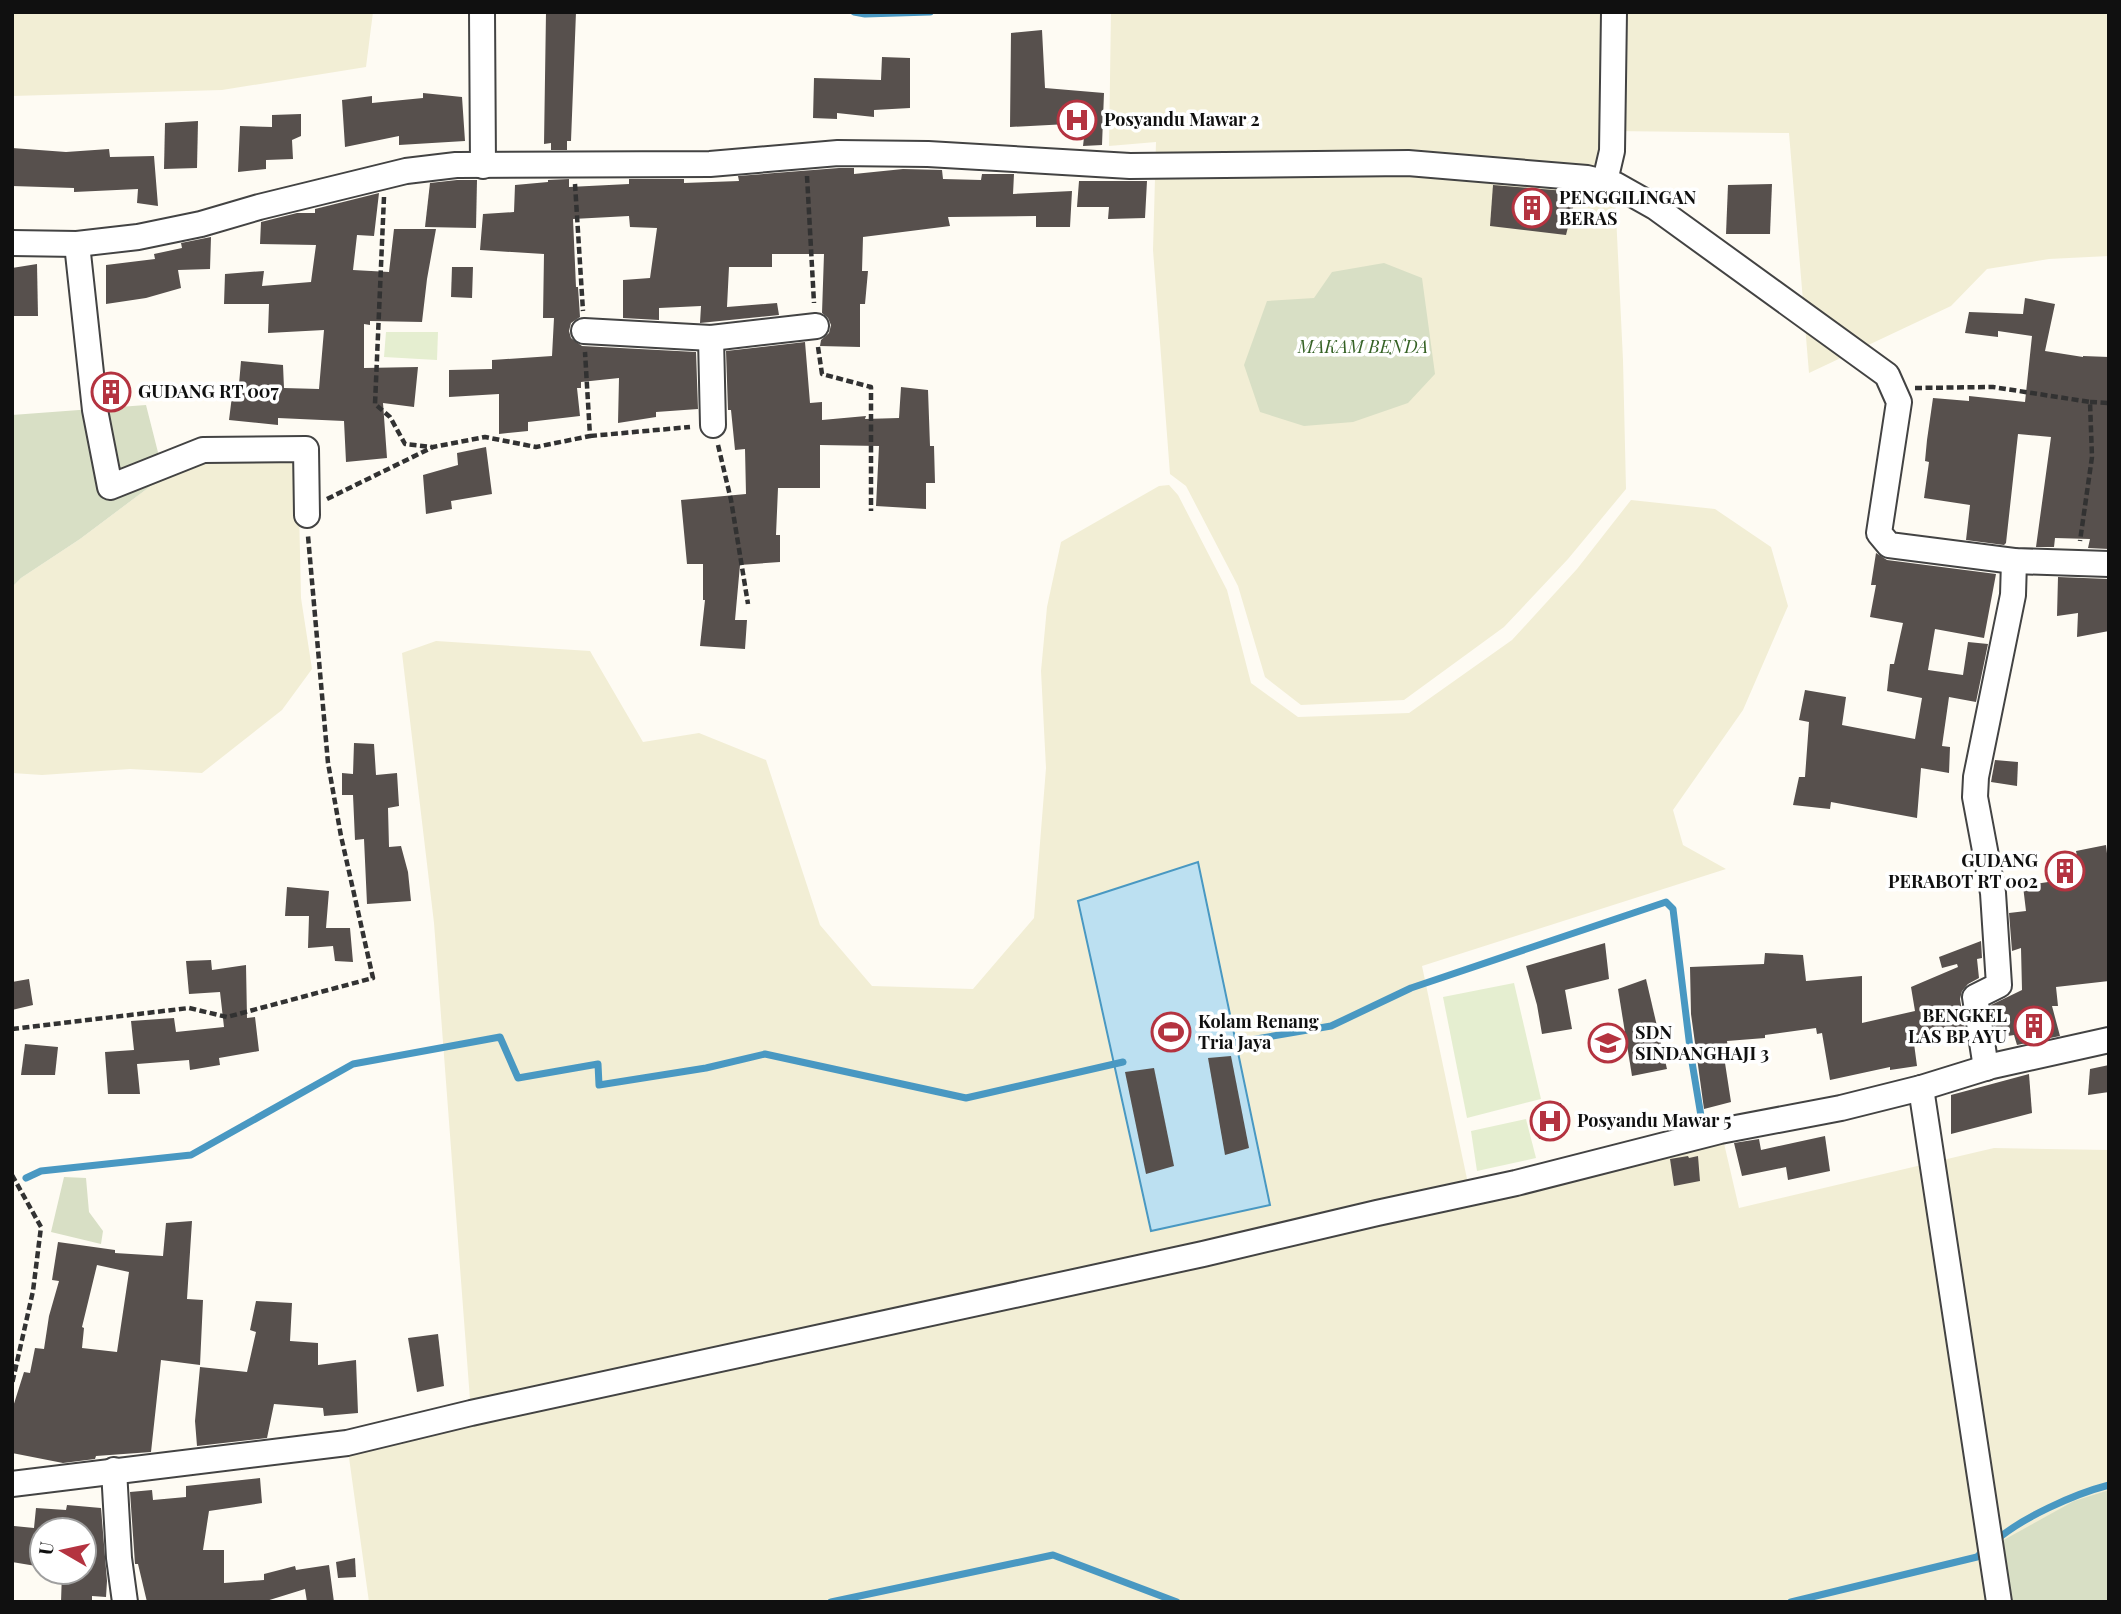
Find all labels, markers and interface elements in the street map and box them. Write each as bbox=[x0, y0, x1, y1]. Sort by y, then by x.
hospital icon: Posyandu Mawar 2 bbox=[1056, 99, 1098, 141]
place label: Posyandu Mawar 2 bbox=[1104, 107, 1260, 131]
place label: PENGGILINGAN BERAS bbox=[1559, 185, 1696, 230]
building icon: PENGGILINGAN BERAS bbox=[1511, 187, 1553, 229]
park label: MAKAM BENDA bbox=[1297, 334, 1428, 358]
building icon: GUDANG RT 007 bbox=[90, 371, 132, 413]
place label: GUDANG RT 007 bbox=[138, 379, 279, 403]
place label: GUDANG PERABOT RT 002 bbox=[1888, 848, 2038, 893]
building icon: GUDANG PERABOT RT 002 bbox=[2044, 850, 2086, 892]
place label: BENGKEL LAS BP AYU bbox=[1908, 1003, 2008, 1048]
building icon: BENGKEL LAS BP AYU bbox=[2013, 1005, 2055, 1047]
place label: Kolam Renang Tria Jaya bbox=[1198, 1009, 1319, 1054]
sports icon: Kolam Renang Tria Jaya bbox=[1150, 1011, 1192, 1053]
place label: SDN SINDANGHAJI 3 bbox=[1635, 1020, 1769, 1065]
school or university icon: SDN SINDANGHAJI 3 bbox=[1587, 1022, 1629, 1064]
hospital icon: Posyandu Mawar 5 bbox=[1529, 1100, 1571, 1142]
place label: Posyandu Mawar 5 bbox=[1577, 1108, 1732, 1132]
north arrow bbox=[28, 1516, 98, 1586]
text: U bbox=[31, 1540, 59, 1557]

